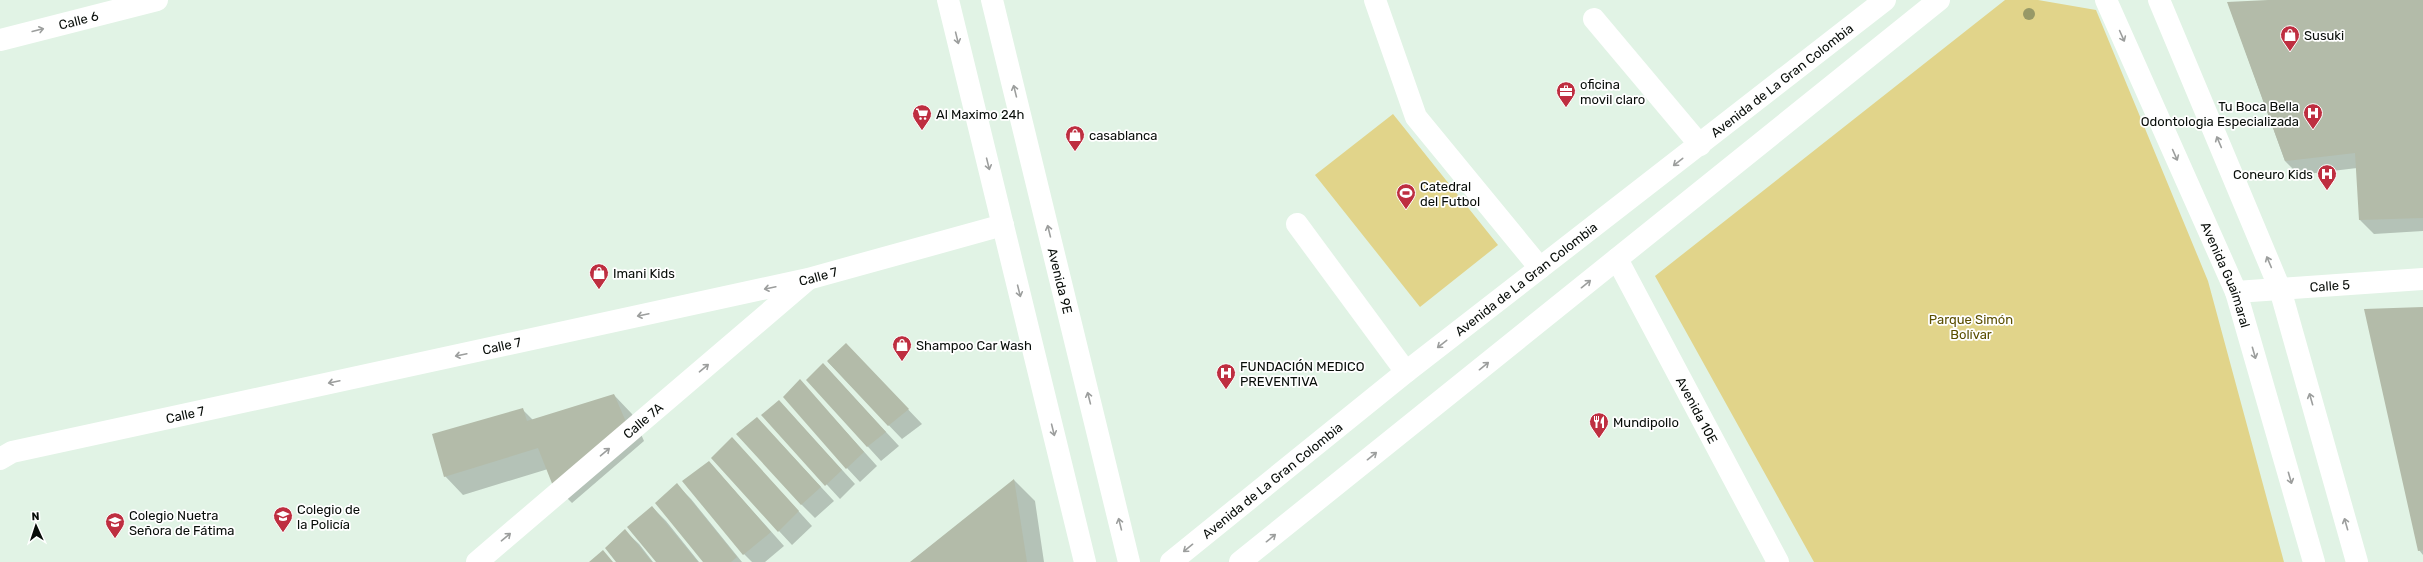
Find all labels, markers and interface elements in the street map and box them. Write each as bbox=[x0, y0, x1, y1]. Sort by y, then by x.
street label: Calle 6 bbox=[57, 8, 100, 32]
street label: Avenida de La Gran Colombia bbox=[1708, 20, 1856, 140]
shop icon: Susuki bbox=[2279, 24, 2301, 52]
one-way arrow bbox=[31, 26, 44, 33]
place label: Susuki bbox=[2304, 28, 2344, 43]
one-way arrow bbox=[2119, 29, 2126, 41]
one-way arrow bbox=[954, 31, 962, 44]
place label: oficina movil claro bbox=[1580, 77, 1645, 107]
office icon: oficina movil claro bbox=[1555, 80, 1577, 108]
one-way arrow bbox=[1010, 85, 1018, 98]
place label: Tu Boca Bella Odontologia Especializada bbox=[2141, 99, 2299, 130]
hospital icon: Tu Boca Bella Odontologia Especializada bbox=[2302, 102, 2324, 130]
supermarket icon: Al Maximo 24h bbox=[911, 103, 933, 131]
place label: Al Maximo 24h bbox=[936, 107, 1024, 122]
shop icon: casablanca bbox=[1064, 124, 1086, 152]
place label: casablanca bbox=[1089, 128, 1157, 143]
one-way arrow bbox=[2214, 136, 2222, 148]
one-way arrow bbox=[2172, 148, 2179, 160]
one-way arrow bbox=[985, 157, 992, 170]
one-way arrow bbox=[1672, 157, 1683, 166]
hospital icon: Coneuro Kids bbox=[2316, 163, 2338, 191]
place label: Coneuro Kids bbox=[2233, 167, 2313, 182]
place label: Catedral del Futbol bbox=[1420, 179, 1480, 209]
sports icon: Catedral del Futbol bbox=[1395, 182, 1417, 210]
street label: Avenida de La Gran Colombia bbox=[1452, 219, 1600, 339]
street label: Avenida Guaimaral bbox=[2198, 220, 2253, 329]
one-way arrow bbox=[1044, 225, 1052, 238]
street label: Avenida 9E bbox=[1045, 246, 1076, 315]
one-way arrow bbox=[2265, 256, 2272, 268]
shop icon: Imani Kids bbox=[588, 262, 610, 290]
street label: Calle 7 bbox=[797, 264, 839, 288]
place label: Imani Kids bbox=[613, 266, 675, 281]
street label: Calle 5 bbox=[2309, 277, 2351, 294]
one-way arrow bbox=[1580, 280, 1591, 289]
one-way arrow bbox=[764, 284, 777, 292]
one-way arrow bbox=[1015, 284, 1023, 297]
one-way arrow bbox=[637, 312, 650, 320]
park label: Parque Simón Bolívar bbox=[1929, 312, 2013, 342]
street label: Calle 7 bbox=[481, 334, 523, 357]
shop icon: Shampoo Car Wash bbox=[891, 334, 913, 362]
place label: Shampoo Car Wash bbox=[916, 338, 1032, 353]
one-way arrow bbox=[1436, 340, 1447, 348]
one-way arrow bbox=[2250, 346, 2258, 359]
one-way arrow bbox=[455, 351, 468, 359]
place label: FUNDACIÓN MEDICO PREVENTIVA bbox=[1240, 359, 1365, 389]
one-way arrow bbox=[1479, 361, 1490, 370]
hospital icon: FUNDACIÓN MEDICO PREVENTIVA bbox=[1215, 362, 1237, 390]
one-way arrow bbox=[699, 364, 709, 373]
street label: Avenida 10E bbox=[1673, 374, 1721, 446]
one-way arrow bbox=[328, 379, 341, 387]
one-way arrow bbox=[1085, 392, 1093, 405]
one-way arrow bbox=[2307, 393, 2314, 406]
street label: Calle 7A bbox=[620, 399, 666, 442]
street label: Calle 7 bbox=[164, 403, 206, 426]
restaurant icon: Mundipollo bbox=[1588, 411, 1610, 439]
place label: Mundipollo bbox=[1613, 415, 1679, 430]
street label: Avenida de La Gran Colombia bbox=[1199, 419, 1345, 541]
one-way arrow bbox=[1049, 424, 1057, 437]
one-way arrow bbox=[600, 448, 611, 457]
one-way arrow bbox=[1367, 452, 1378, 460]
one-way arrow bbox=[2287, 471, 2294, 484]
place label: Colegio de la Policía bbox=[297, 502, 360, 532]
school or university icon: Colegio de la Policía bbox=[272, 505, 294, 533]
north arrow bbox=[16, 506, 56, 546]
place label: Colegio Nuetra Señora de Fátima bbox=[129, 508, 234, 538]
text: N bbox=[31, 510, 40, 523]
school or university icon: Colegio Nuetra Señora de Fátima bbox=[104, 511, 126, 539]
one-way arrow bbox=[1116, 518, 1124, 531]
one-way arrow bbox=[2342, 518, 2349, 531]
one-way arrow bbox=[501, 532, 512, 541]
one-way arrow bbox=[1265, 533, 1276, 542]
one-way arrow bbox=[1182, 544, 1193, 553]

